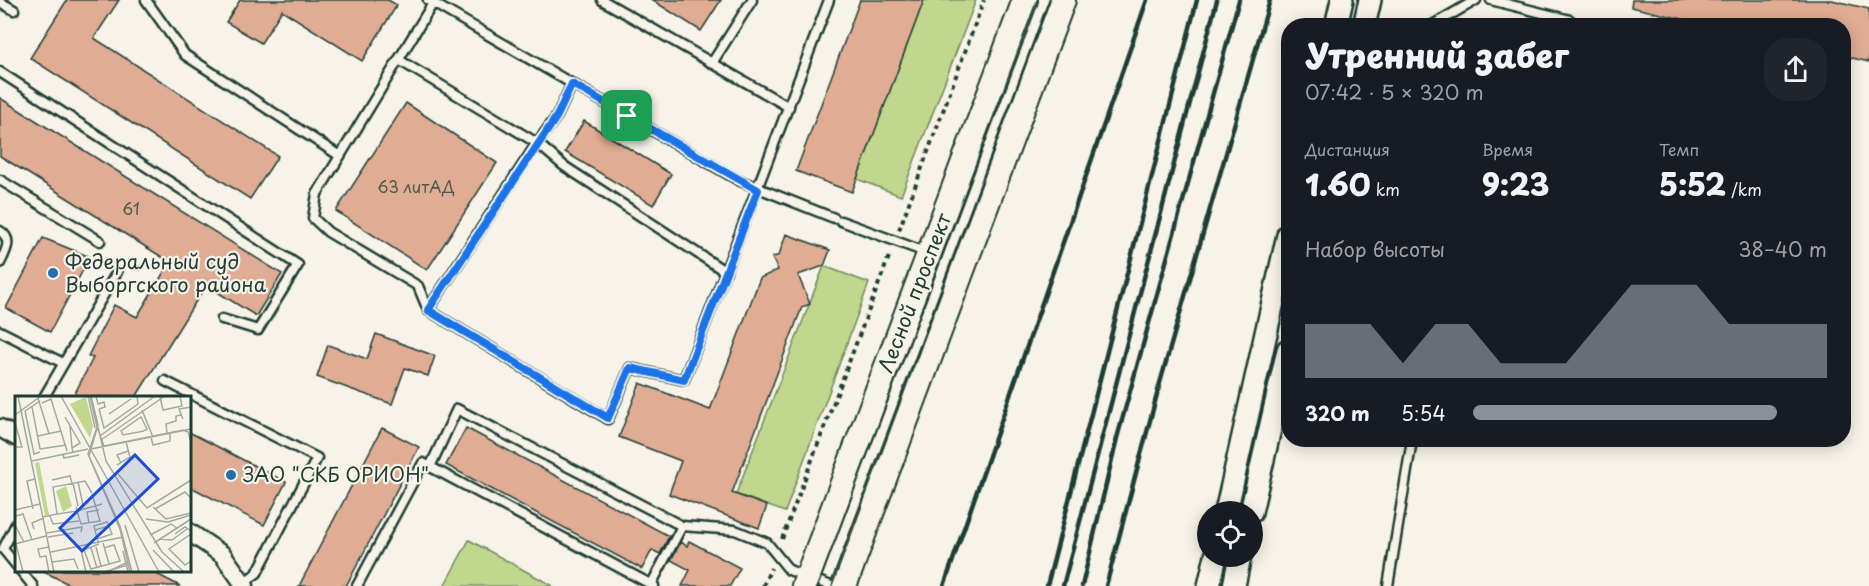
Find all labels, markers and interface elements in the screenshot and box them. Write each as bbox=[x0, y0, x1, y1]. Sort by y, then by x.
text: Утренний забег bbox=[1305, 29, 1569, 79]
button: share bbox=[1764, 38, 1827, 101]
text: 07:42 · 5 × 320 m bbox=[1305, 77, 1484, 107]
pin bbox=[601, 90, 652, 141]
icon: arrive bbox=[610, 99, 643, 132]
text: Дистанция bbox=[1305, 137, 1390, 161]
text: Время bbox=[1482, 137, 1533, 161]
text: Темп bbox=[1659, 137, 1699, 161]
text: 1.60 bbox=[1305, 161, 1370, 206]
text: 9:23 bbox=[1482, 161, 1549, 206]
text: 5:52 bbox=[1659, 161, 1726, 206]
house number: 63 литАД bbox=[377, 174, 455, 198]
text: km bbox=[1370, 177, 1400, 201]
text: /km bbox=[1726, 177, 1762, 201]
house number: 61 bbox=[122, 196, 140, 220]
street label: Лесной проспект bbox=[870, 208, 958, 377]
text: Набор высоты bbox=[1305, 234, 1445, 264]
text: 38–40 m bbox=[1738, 234, 1827, 264]
place label: Федеральный суд Выборгского района bbox=[65, 246, 267, 299]
marker: Федеральный суд Выборгского района bbox=[46, 266, 60, 280]
inset map bbox=[15, 396, 190, 571]
text: 320 m bbox=[1305, 398, 1370, 428]
text: 5:54 bbox=[1401, 398, 1446, 428]
place label: ЗАО "СКБ ОРИОН" bbox=[243, 459, 429, 489]
marker: ЗАО "СКБ ОРИОН" bbox=[224, 468, 238, 482]
map controls bbox=[1197, 501, 1263, 567]
button: locate bbox=[1197, 501, 1263, 567]

